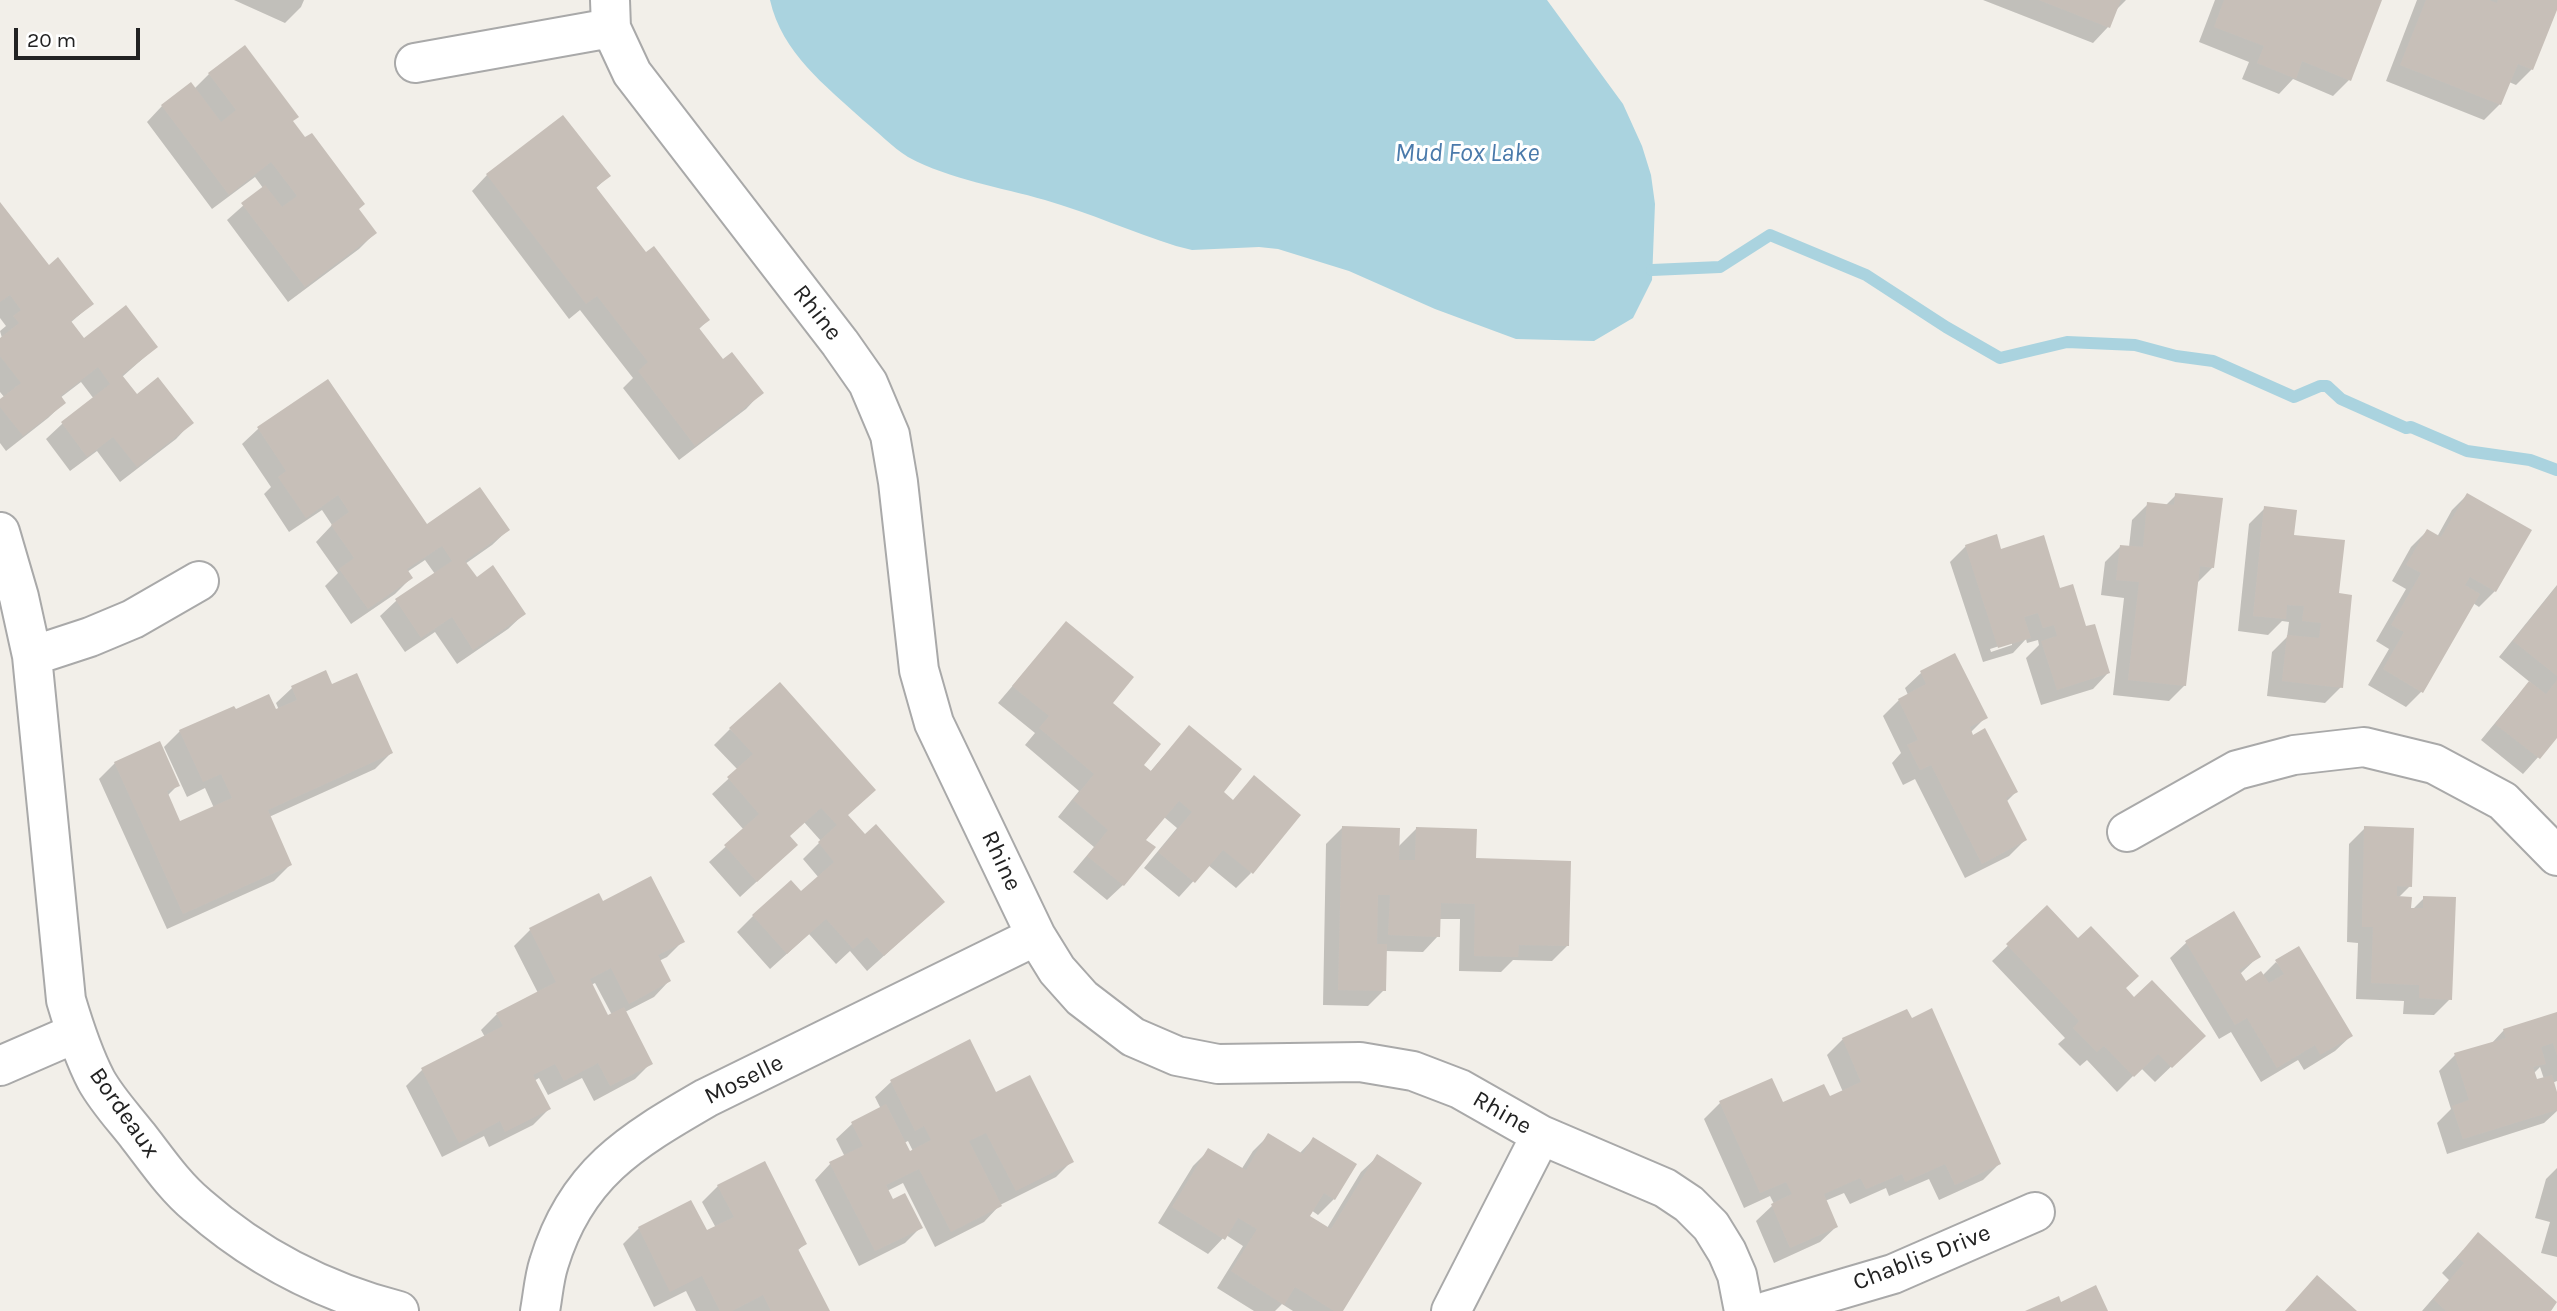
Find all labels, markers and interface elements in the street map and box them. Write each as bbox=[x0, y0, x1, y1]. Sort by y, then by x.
scale bar bbox=[18, 14, 144, 58]
text: 20 m bbox=[27, 28, 76, 52]
water label: Mud Fox Lake bbox=[1395, 138, 1539, 170]
street label: Rhine bbox=[786, 279, 848, 347]
street label: Rhine bbox=[975, 826, 1027, 896]
street label: Moselle bbox=[700, 1049, 788, 1111]
street label: Bordeaux bbox=[83, 1062, 165, 1164]
street label: Rhine bbox=[1467, 1085, 1537, 1141]
street label: Chablis Drive bbox=[1849, 1219, 1995, 1297]

